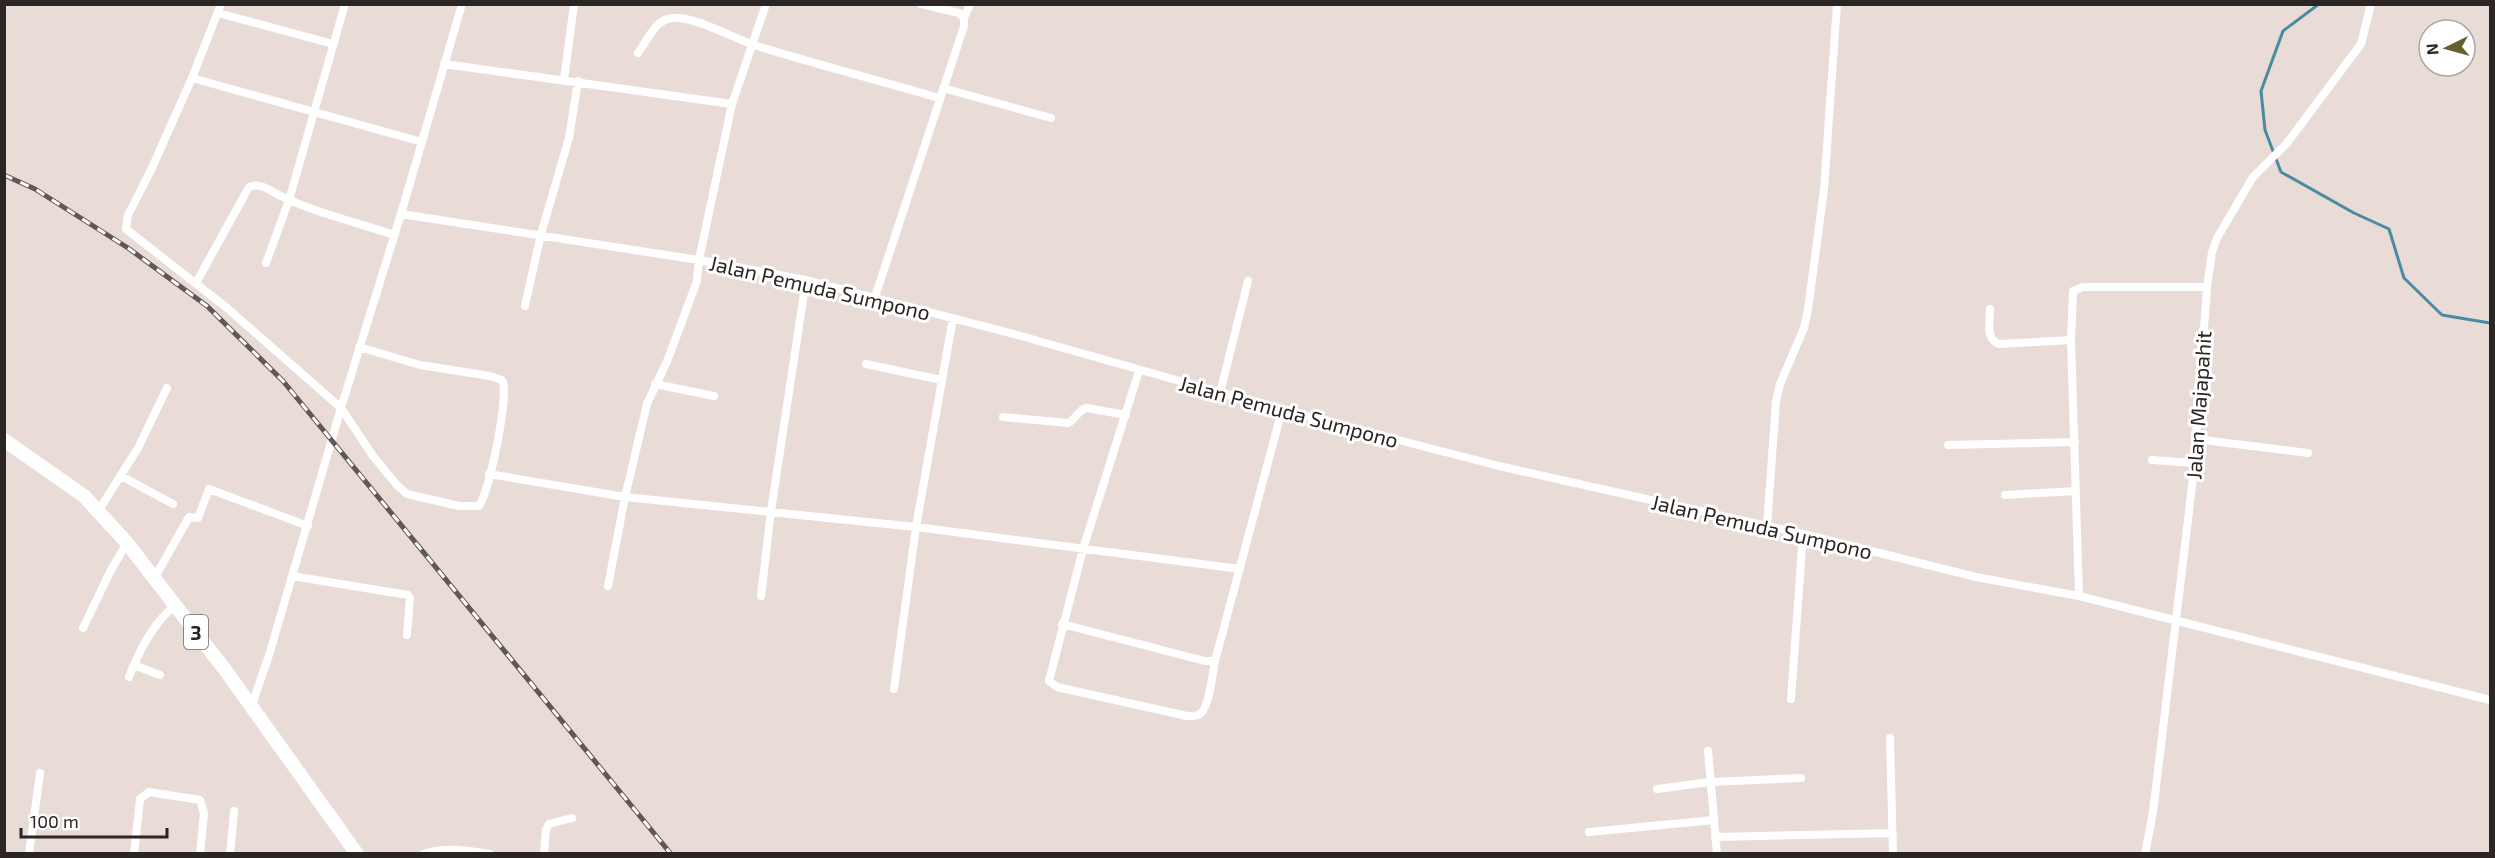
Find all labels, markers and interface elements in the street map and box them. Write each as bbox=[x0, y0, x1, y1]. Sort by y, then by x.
north arrow bbox=[2417, 18, 2477, 78]
text: N bbox=[2422, 43, 2442, 56]
street label: Jalan Pemuda Sumpono bbox=[707, 249, 933, 325]
street label: Jalan Majapahit bbox=[2180, 330, 2217, 480]
street label: Jalan Pemuda Sumpono bbox=[1177, 370, 1401, 452]
street label: Jalan Pemuda Sumpono bbox=[1649, 488, 1875, 564]
road number: 3 bbox=[184, 615, 208, 649]
scale bar bbox=[21, 801, 166, 839]
text: 100 m bbox=[30, 810, 79, 832]

